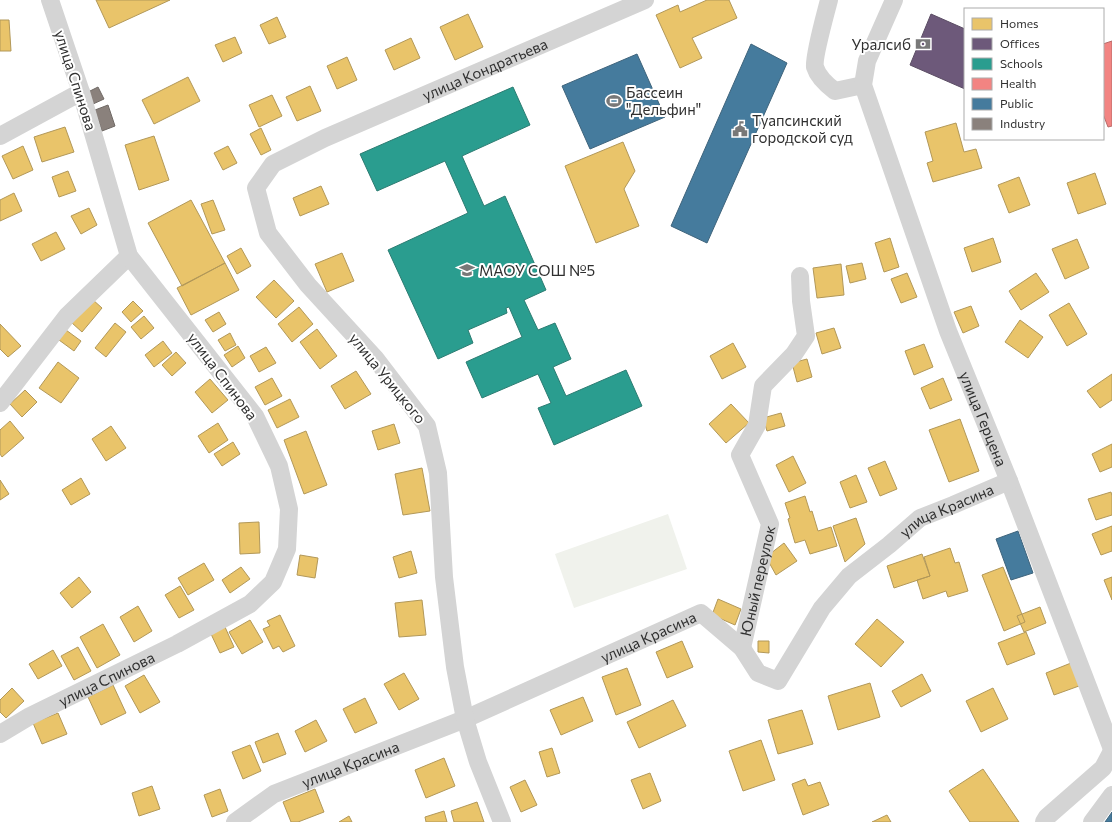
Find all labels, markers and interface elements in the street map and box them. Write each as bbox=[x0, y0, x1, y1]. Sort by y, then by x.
legend bbox=[964, 8, 1104, 140]
text: Homes bbox=[1000, 16, 1038, 30]
street label: улица Спинова bbox=[51, 27, 101, 133]
street label: улица Кондратьева bbox=[419, 34, 550, 104]
place label: Уралсиб bbox=[851, 35, 911, 53]
bank icon: Уралсиб bbox=[914, 35, 932, 53]
text: Offices bbox=[1000, 36, 1040, 50]
text: Schools bbox=[1000, 56, 1043, 70]
text: Health bbox=[1000, 76, 1036, 90]
place label: Бассеин "Дельфин" bbox=[626, 83, 701, 118]
sports icon: Бассеин "Дельфин" bbox=[605, 92, 623, 110]
text: Public bbox=[1000, 96, 1033, 110]
place label: Туапсинский городской суд bbox=[752, 111, 853, 146]
text: Industry bbox=[1000, 116, 1045, 130]
public building icon: Туапсинский городской суд bbox=[731, 120, 749, 138]
school or university icon: МАОУ СОШ №5 bbox=[458, 261, 476, 279]
place label: МАОУ СОШ №5 bbox=[479, 261, 595, 279]
street label: улица Спинова bbox=[184, 329, 262, 423]
street label: улица Урицкого bbox=[346, 329, 430, 427]
street label: улица Герцена bbox=[956, 369, 1011, 469]
street label: улица Красина bbox=[896, 480, 996, 541]
street label: Юный переулок bbox=[736, 524, 778, 638]
street label: улица Красина bbox=[598, 607, 699, 666]
street label: улица Спинова bbox=[55, 648, 157, 710]
street label: улица Красина bbox=[299, 737, 402, 791]

